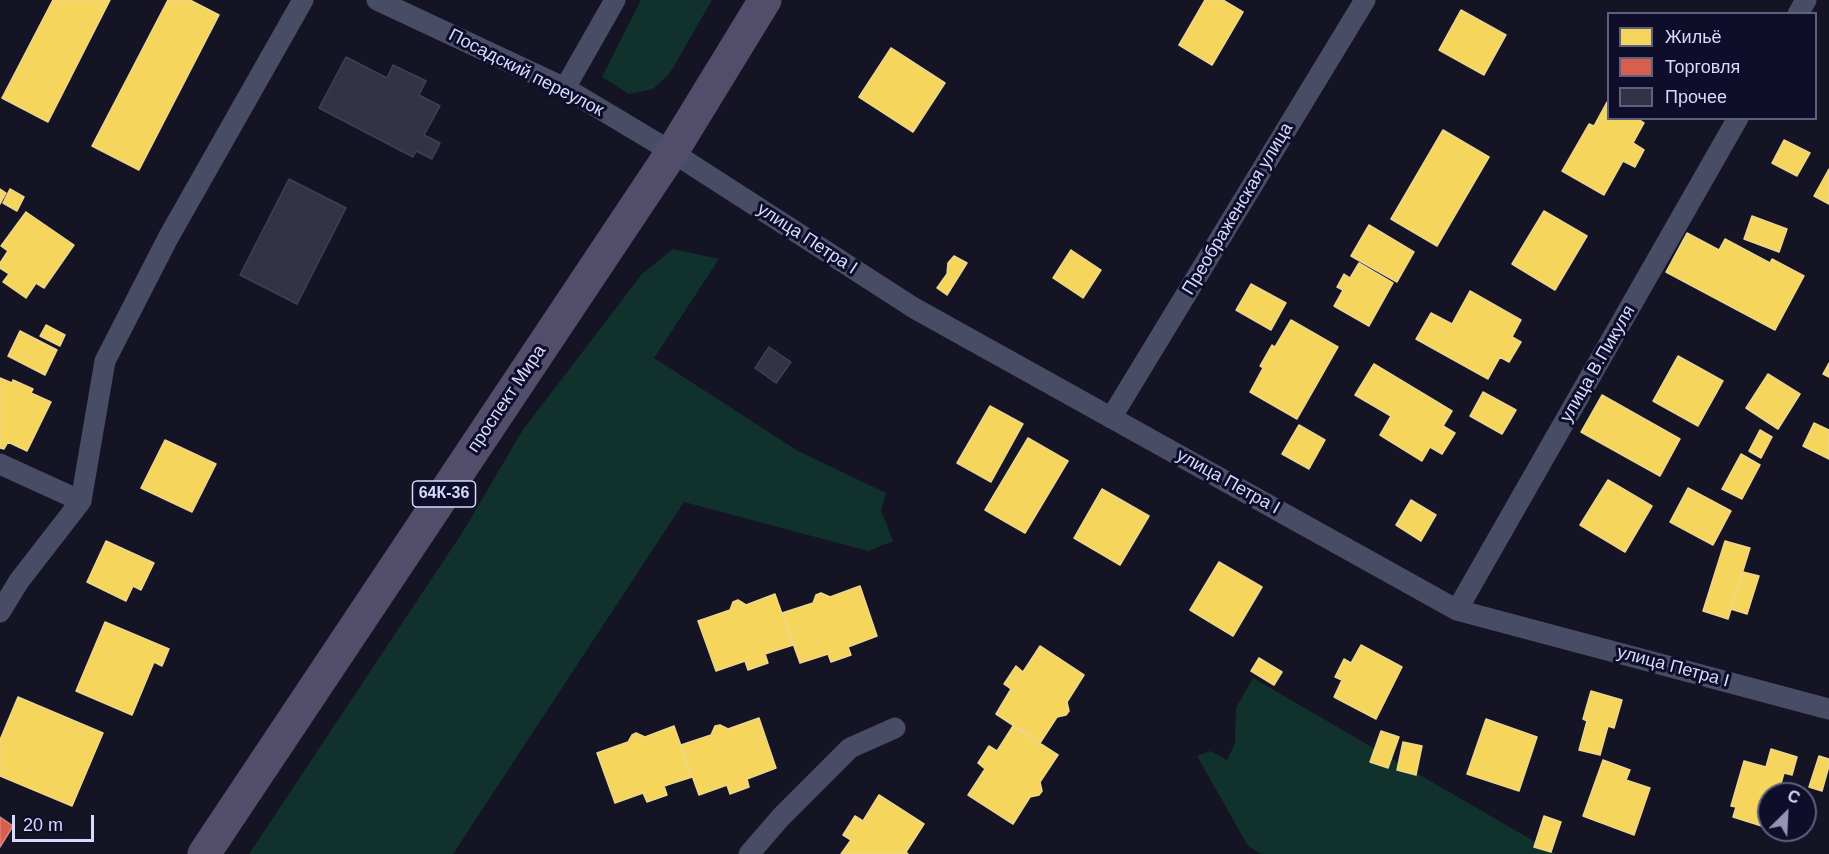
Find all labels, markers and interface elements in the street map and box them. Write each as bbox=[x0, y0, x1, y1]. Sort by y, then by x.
legend bbox=[1607, 12, 1817, 120]
street label: Посадский переулок bbox=[445, 25, 607, 121]
text: Жильё bbox=[1665, 27, 1722, 47]
text: Торговля bbox=[1665, 57, 1740, 77]
text: Прочее bbox=[1665, 87, 1727, 107]
street label: Преображенская улица bbox=[1178, 119, 1298, 299]
street label: улица Петра I bbox=[753, 199, 861, 279]
street label: улица В.Пикуля bbox=[1556, 302, 1640, 426]
street label: проспект Мира bbox=[463, 341, 551, 457]
street label: улица Петра I bbox=[1172, 445, 1284, 519]
road number: 64К-36 bbox=[412, 481, 476, 507]
street label: улица Петра I bbox=[1615, 642, 1731, 692]
north arrow bbox=[1757, 782, 1817, 842]
text: С bbox=[1785, 787, 1802, 807]
scale bar bbox=[15, 803, 98, 841]
text: 20 m bbox=[23, 815, 63, 835]

